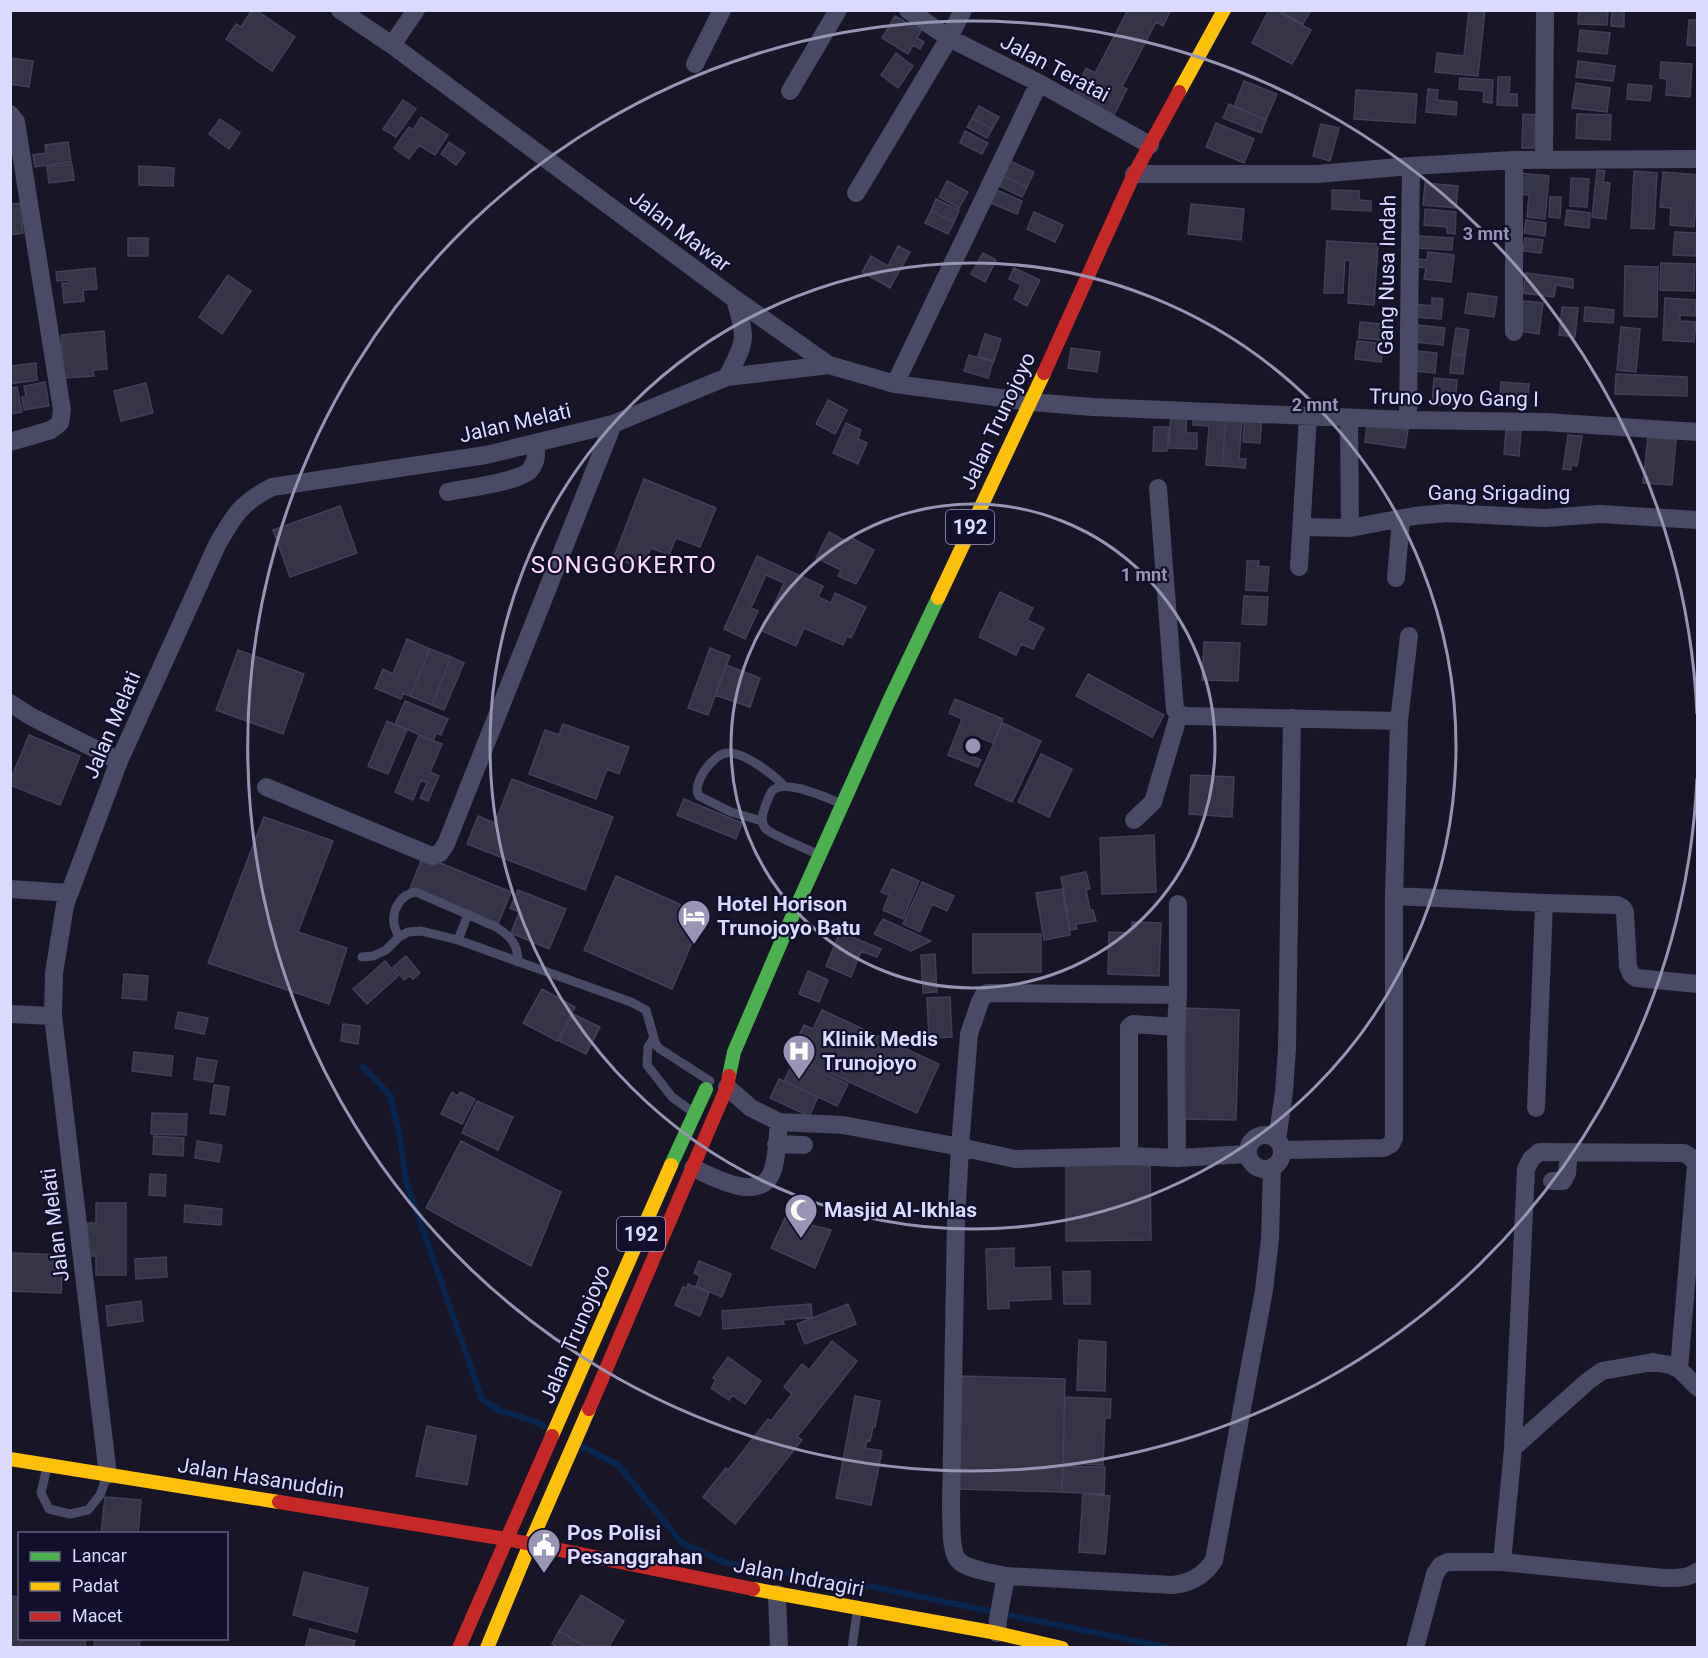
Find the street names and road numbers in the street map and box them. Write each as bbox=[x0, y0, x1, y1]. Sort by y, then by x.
street label: Jalan Teratai bbox=[996, 29, 1114, 107]
street label: Jalan Mawar bbox=[625, 185, 735, 277]
street label: Gang Nusa Indah bbox=[1374, 195, 1400, 355]
street label: Jalan Trunojoyo bbox=[956, 349, 1040, 493]
street label: Truno Joyo Gang I bbox=[1369, 385, 1539, 411]
street label: Jalan Melati bbox=[457, 398, 573, 448]
street label: Gang Srigading bbox=[1428, 481, 1570, 505]
road number: 192 bbox=[946, 510, 994, 544]
street label: Jalan Melati bbox=[79, 668, 145, 782]
street label: Jalan Melati bbox=[36, 1167, 74, 1283]
road number: 192 bbox=[617, 1217, 665, 1251]
street label: Jalan Trunojoyo bbox=[535, 1261, 615, 1407]
street label: Jalan Hasanuddin bbox=[176, 1453, 346, 1503]
street label: Jalan Indragiri bbox=[732, 1553, 866, 1601]

